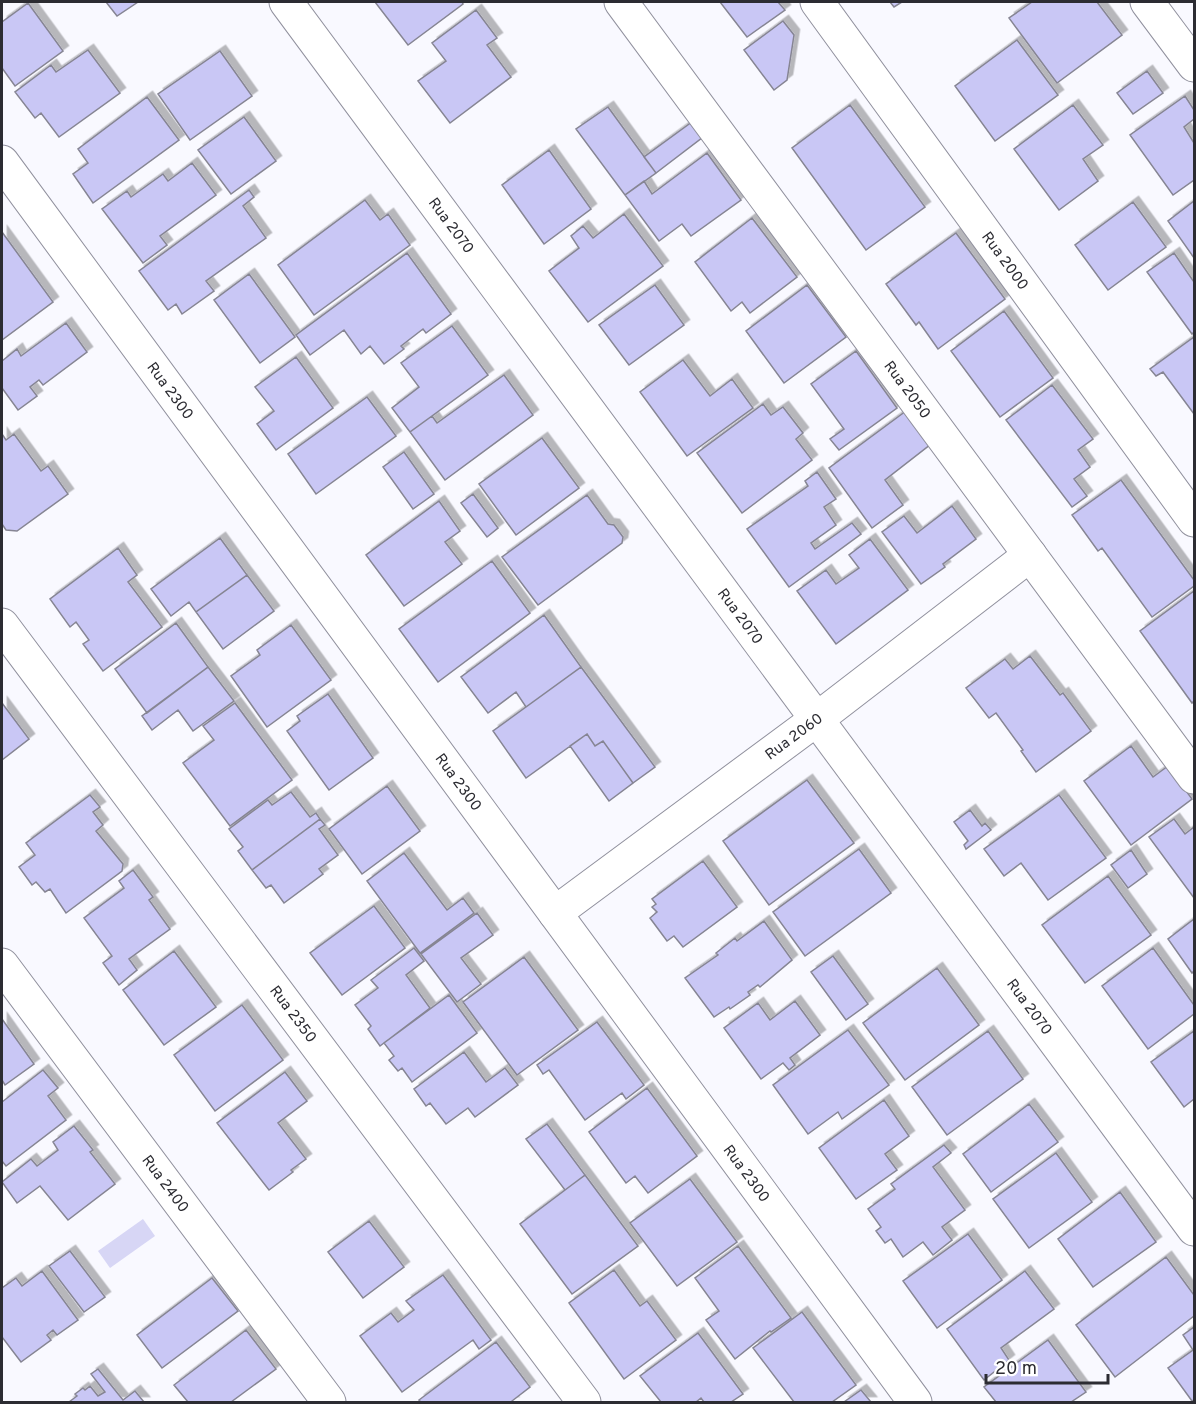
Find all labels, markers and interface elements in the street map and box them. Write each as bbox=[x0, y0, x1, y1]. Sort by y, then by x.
street label: Rua 2070 bbox=[423, 195, 477, 258]
street label: Rua 2000 bbox=[977, 229, 1032, 295]
street label: Rua 2050 bbox=[879, 358, 934, 423]
street label: Rua 2300 bbox=[142, 359, 197, 424]
street label: Rua 2070 bbox=[712, 585, 766, 649]
street label: Rua 2060 bbox=[762, 710, 827, 765]
street label: Rua 2300 bbox=[430, 750, 485, 816]
street label: Rua 2070 bbox=[1001, 976, 1055, 1040]
street label: Rua 2350 bbox=[265, 982, 320, 1047]
street label: Rua 2300 bbox=[718, 1142, 773, 1207]
street label: Rua 2400 bbox=[137, 1152, 192, 1217]
scale bar bbox=[986, 1347, 1108, 1385]
text: 20 m bbox=[995, 1358, 1037, 1381]

